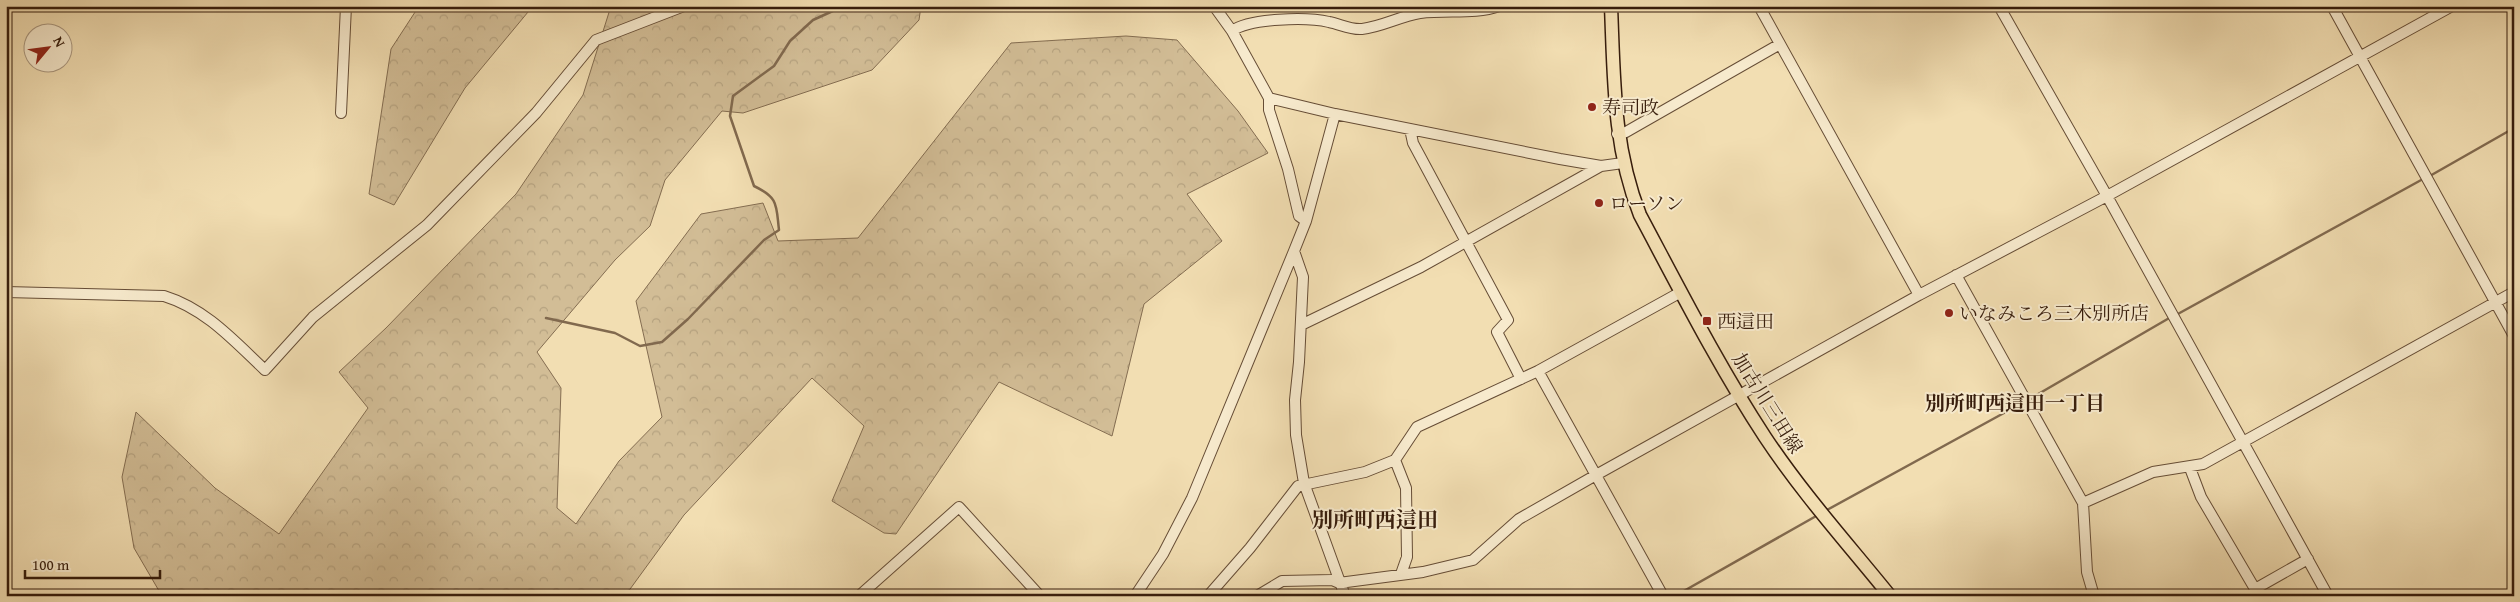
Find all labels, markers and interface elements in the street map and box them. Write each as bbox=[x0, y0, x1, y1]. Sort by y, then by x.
north arrow bbox=[22, 22, 72, 72]
text: N bbox=[48, 33, 71, 51]
place label: 寿司政 bbox=[1602, 93, 1659, 121]
marker: 寿司政 bbox=[1586, 101, 1598, 113]
place label: ローソン bbox=[1609, 189, 1684, 217]
marker: ローソン bbox=[1593, 197, 1605, 209]
place label: いなみころ三木別所店 bbox=[1959, 299, 2149, 327]
place label: 西這田 bbox=[1717, 307, 1774, 335]
marker: いなみころ三木別所店 bbox=[1943, 307, 1955, 319]
marker: 西這田 bbox=[1701, 315, 1713, 327]
street label: 加古川三田線 bbox=[1726, 347, 1810, 459]
district label: 別所町西這田一丁目 bbox=[1925, 388, 2105, 417]
district label: 別所町西這田 bbox=[1312, 504, 1438, 535]
scale bar bbox=[25, 547, 160, 579]
text: 100 m bbox=[32, 554, 70, 575]

